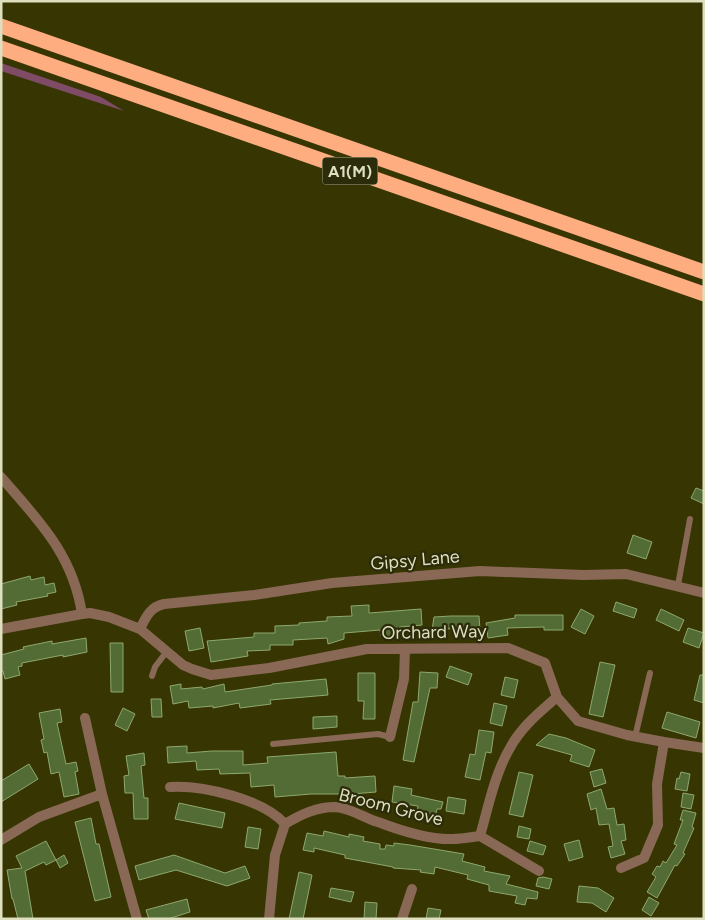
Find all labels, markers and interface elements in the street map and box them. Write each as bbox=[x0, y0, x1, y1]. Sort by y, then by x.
road number: A1(M) bbox=[322, 158, 378, 185]
street label: Gipsy Lane bbox=[370, 545, 461, 575]
street label: Orchard Way bbox=[381, 620, 487, 644]
street label: Broom Grove bbox=[337, 783, 446, 831]

